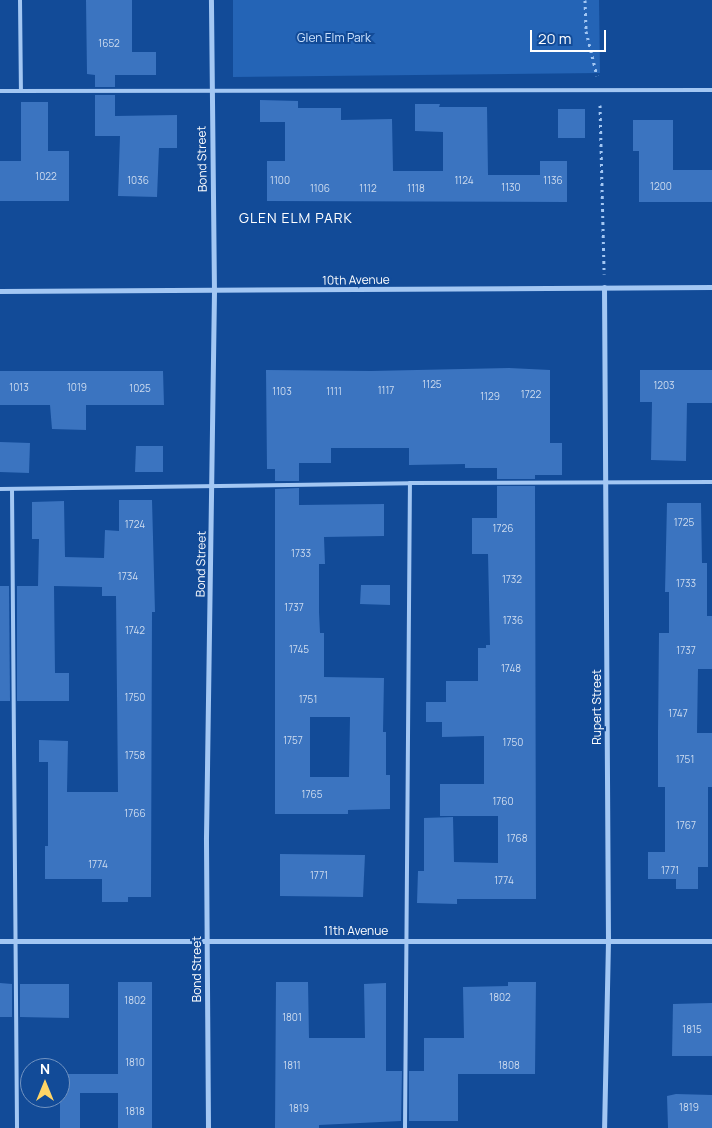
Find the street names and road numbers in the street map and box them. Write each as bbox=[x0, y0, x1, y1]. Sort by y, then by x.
street label: Bond Street bbox=[194, 126, 210, 192]
street label: 10th Avenue bbox=[322, 272, 390, 288]
street label: Bond Street bbox=[193, 531, 209, 597]
street label: Rupert Street bbox=[590, 669, 604, 745]
street label: 11th Avenue bbox=[324, 924, 388, 938]
street label: Bond Street bbox=[190, 936, 204, 1002]

